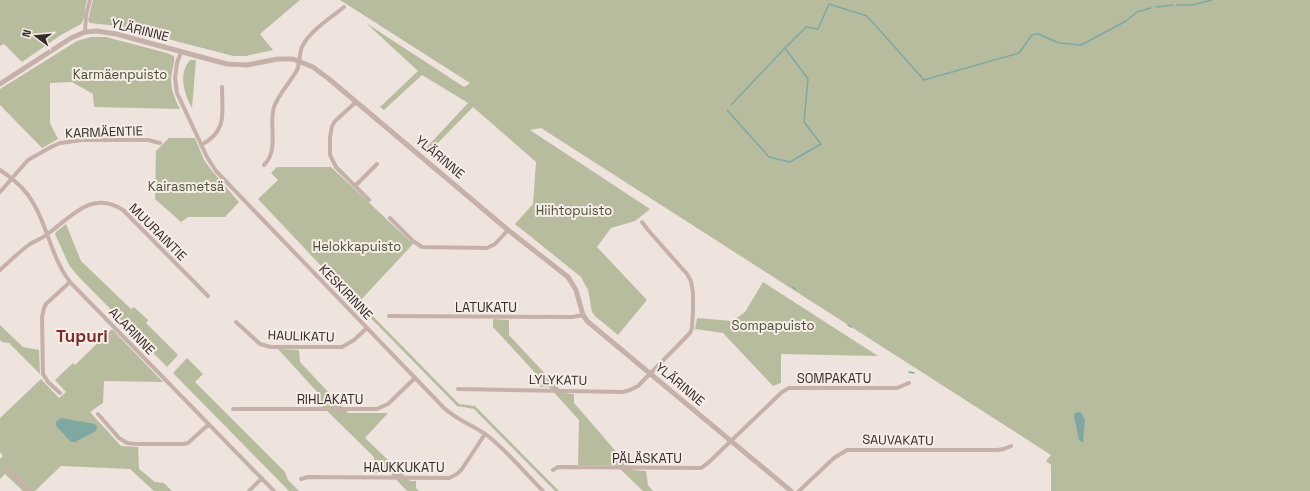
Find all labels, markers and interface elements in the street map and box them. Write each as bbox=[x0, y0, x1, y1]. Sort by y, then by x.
street label: YLÄRINNE bbox=[109, 15, 171, 45]
north arrow bbox=[16, 16, 56, 56]
text: N bbox=[19, 28, 34, 39]
park label: Karmäenpuisto bbox=[73, 66, 167, 83]
street label: KARMÄENTIE bbox=[65, 122, 143, 142]
street label: YLÄRINNE bbox=[412, 131, 468, 183]
park label: Kairasmetsä bbox=[148, 178, 225, 195]
street label: MUURAINTIE bbox=[126, 200, 190, 264]
park label: Hiihtopuisto bbox=[536, 202, 612, 219]
park label: Helokkapuisto bbox=[313, 238, 401, 255]
street label: KESKIRINNE bbox=[315, 261, 377, 323]
street label: LATUKATU bbox=[455, 299, 517, 316]
street label: ALARINNE bbox=[105, 304, 159, 358]
park label: Sompapuisto bbox=[731, 317, 815, 334]
district label: Tupuri bbox=[56, 325, 108, 347]
street label: HAULIKATU bbox=[267, 326, 335, 346]
street label: YLÄRINNE bbox=[652, 358, 708, 410]
street label: SOMPAKATU bbox=[797, 370, 871, 387]
street label: LYLYKATU bbox=[529, 371, 587, 389]
street label: RIHLAKATU bbox=[297, 391, 363, 408]
street label: SAUVAKATU bbox=[862, 431, 934, 449]
street label: PÄLÄSKATU bbox=[612, 450, 682, 467]
street label: HAUKKUKATU bbox=[363, 459, 445, 476]

